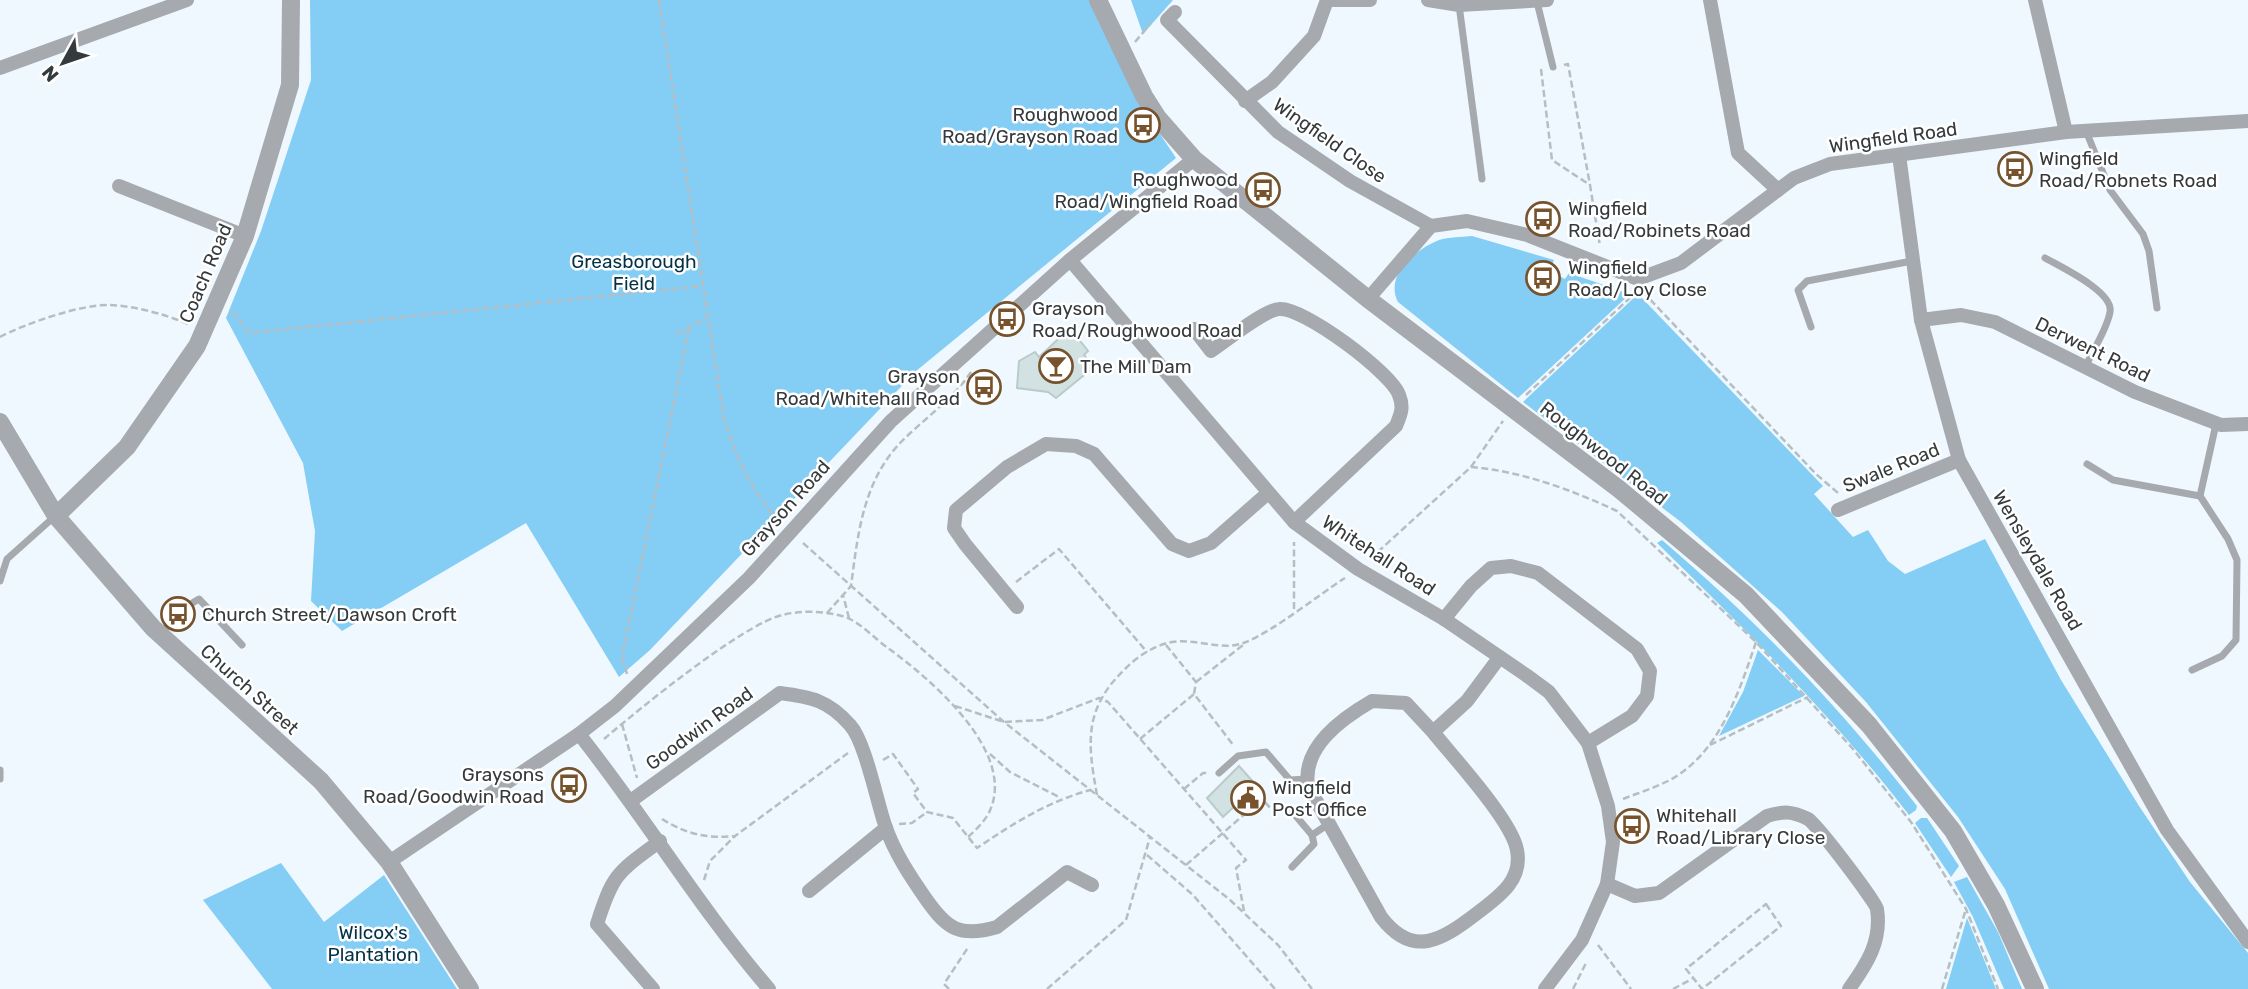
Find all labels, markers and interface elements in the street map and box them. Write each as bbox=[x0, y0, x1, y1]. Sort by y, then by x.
north arrow bbox=[28, 28, 98, 98]
text: N bbox=[37, 61, 64, 86]
street label: Wingfield Close bbox=[1269, 93, 1391, 188]
place label: Roughwood Road/Grayson Road bbox=[942, 103, 1118, 148]
bus stop icon: Roughwood Road/Grayson Road bbox=[1124, 106, 1162, 144]
street label: Wingfield Road bbox=[1827, 117, 1959, 158]
place label: Wingfield Road/Robnets Road bbox=[2039, 147, 2217, 192]
bus stop icon: Wingfield Road/Robnets Road bbox=[1996, 150, 2034, 188]
place label: Roughwood Road/Wingfield Road bbox=[1054, 168, 1238, 213]
bus stop icon: Roughwood Road/Wingfield Road bbox=[1244, 171, 1282, 209]
place label: Wingfield Road/Robinets Road bbox=[1568, 197, 1751, 242]
bus stop icon: Wingfield Road/Robinets Road bbox=[1524, 200, 1562, 238]
street label: Coach Road bbox=[174, 220, 237, 326]
park label: Greasborough Field bbox=[571, 250, 697, 295]
place label: Wingfield Road/Loy Close bbox=[1568, 256, 1707, 301]
bus stop icon: Wingfield Road/Loy Close bbox=[1524, 259, 1562, 297]
place label: Grayson Road/Roughwood Road bbox=[1032, 297, 1242, 342]
bus stop icon: Grayson Road/Roughwood Road bbox=[988, 300, 1026, 338]
street label: Derwent Road bbox=[2032, 312, 2154, 387]
bar icon: The Mill Dam bbox=[1037, 347, 1075, 385]
place label: The Mill Dam bbox=[1080, 355, 1192, 378]
place label: Grayson Road/Whitehall Road bbox=[775, 365, 960, 410]
bus stop icon: Grayson Road/Whitehall Road bbox=[965, 368, 1003, 406]
street label: Roughwood Road bbox=[1535, 397, 1672, 510]
street label: Swale Road bbox=[1839, 438, 1943, 497]
street label: Grayson Road bbox=[736, 455, 835, 561]
street label: Wensleydale Road bbox=[1988, 486, 2087, 635]
street label: Whitehall Road bbox=[1318, 510, 1440, 601]
bus stop icon: Church Street/Dawson Croft bbox=[159, 595, 197, 633]
place label: Church Street/Dawson Croft bbox=[202, 603, 457, 626]
street label: Church Street bbox=[196, 639, 304, 740]
street label: Goodwin Road bbox=[641, 682, 757, 775]
place label: Graysons Road/Goodwin Road bbox=[363, 763, 544, 808]
bus stop icon: Graysons Road/Goodwin Road bbox=[550, 766, 588, 804]
place label: Wingfield Post Office bbox=[1272, 776, 1367, 821]
public building icon: Wingfield Post Office bbox=[1229, 779, 1267, 817]
place label: Whitehall Road/Library Close bbox=[1656, 804, 1825, 849]
bus stop icon: Whitehall Road/Library Close bbox=[1613, 807, 1651, 845]
park label: Wilcox's Plantation bbox=[328, 921, 418, 966]

